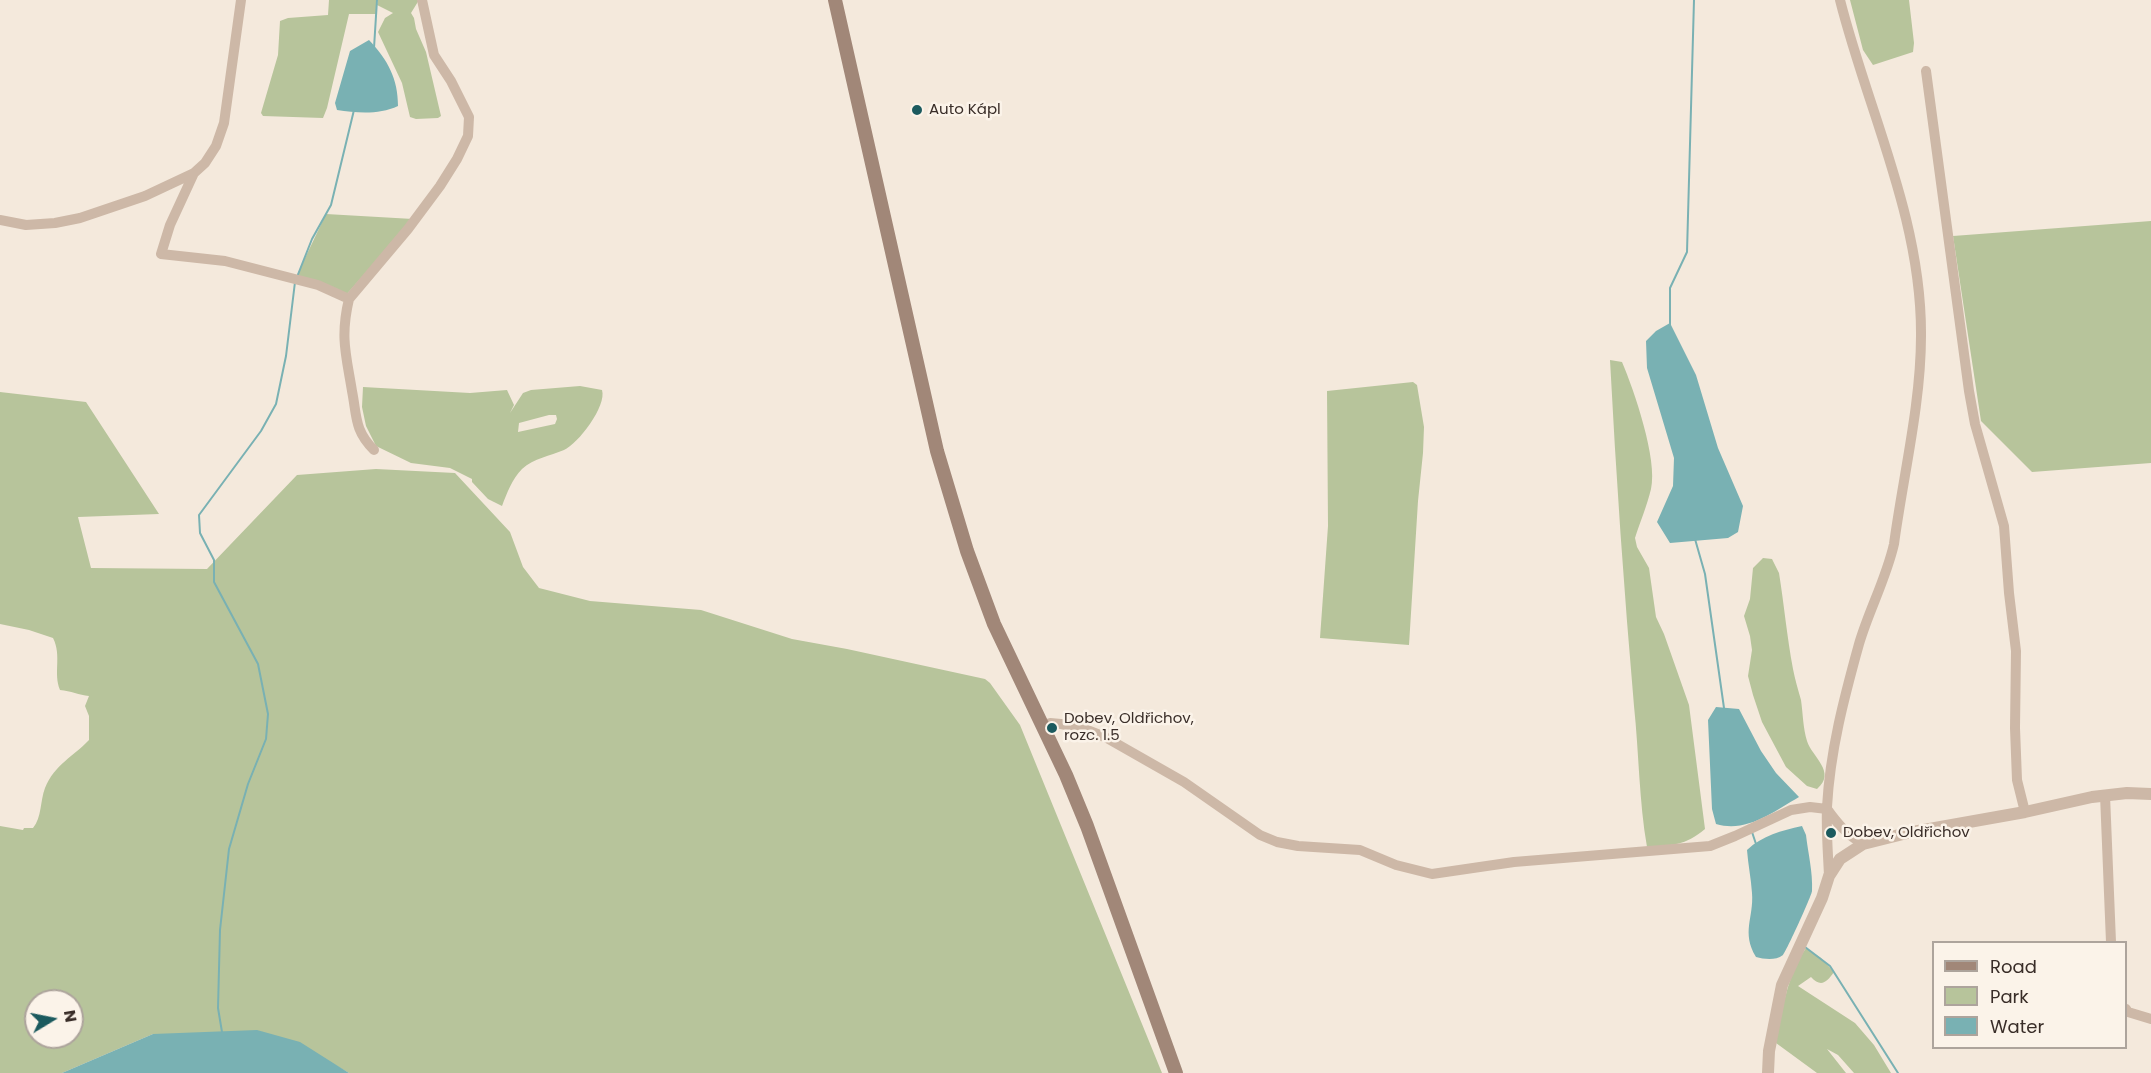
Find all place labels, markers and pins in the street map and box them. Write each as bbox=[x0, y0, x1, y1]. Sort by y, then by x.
place label: Auto Kápl bbox=[929, 101, 1001, 119]
marker: Auto Kápl bbox=[910, 103, 924, 117]
place label: Dobev, Oldřichov, rozc. 1.5 bbox=[1064, 710, 1194, 745]
marker: Dobev, Oldřichov, rozc. 1.5 bbox=[1045, 721, 1059, 735]
place label: Dobev, Oldřichov bbox=[1843, 824, 1970, 842]
marker: Dobev, Oldřichov bbox=[1824, 826, 1838, 840]

